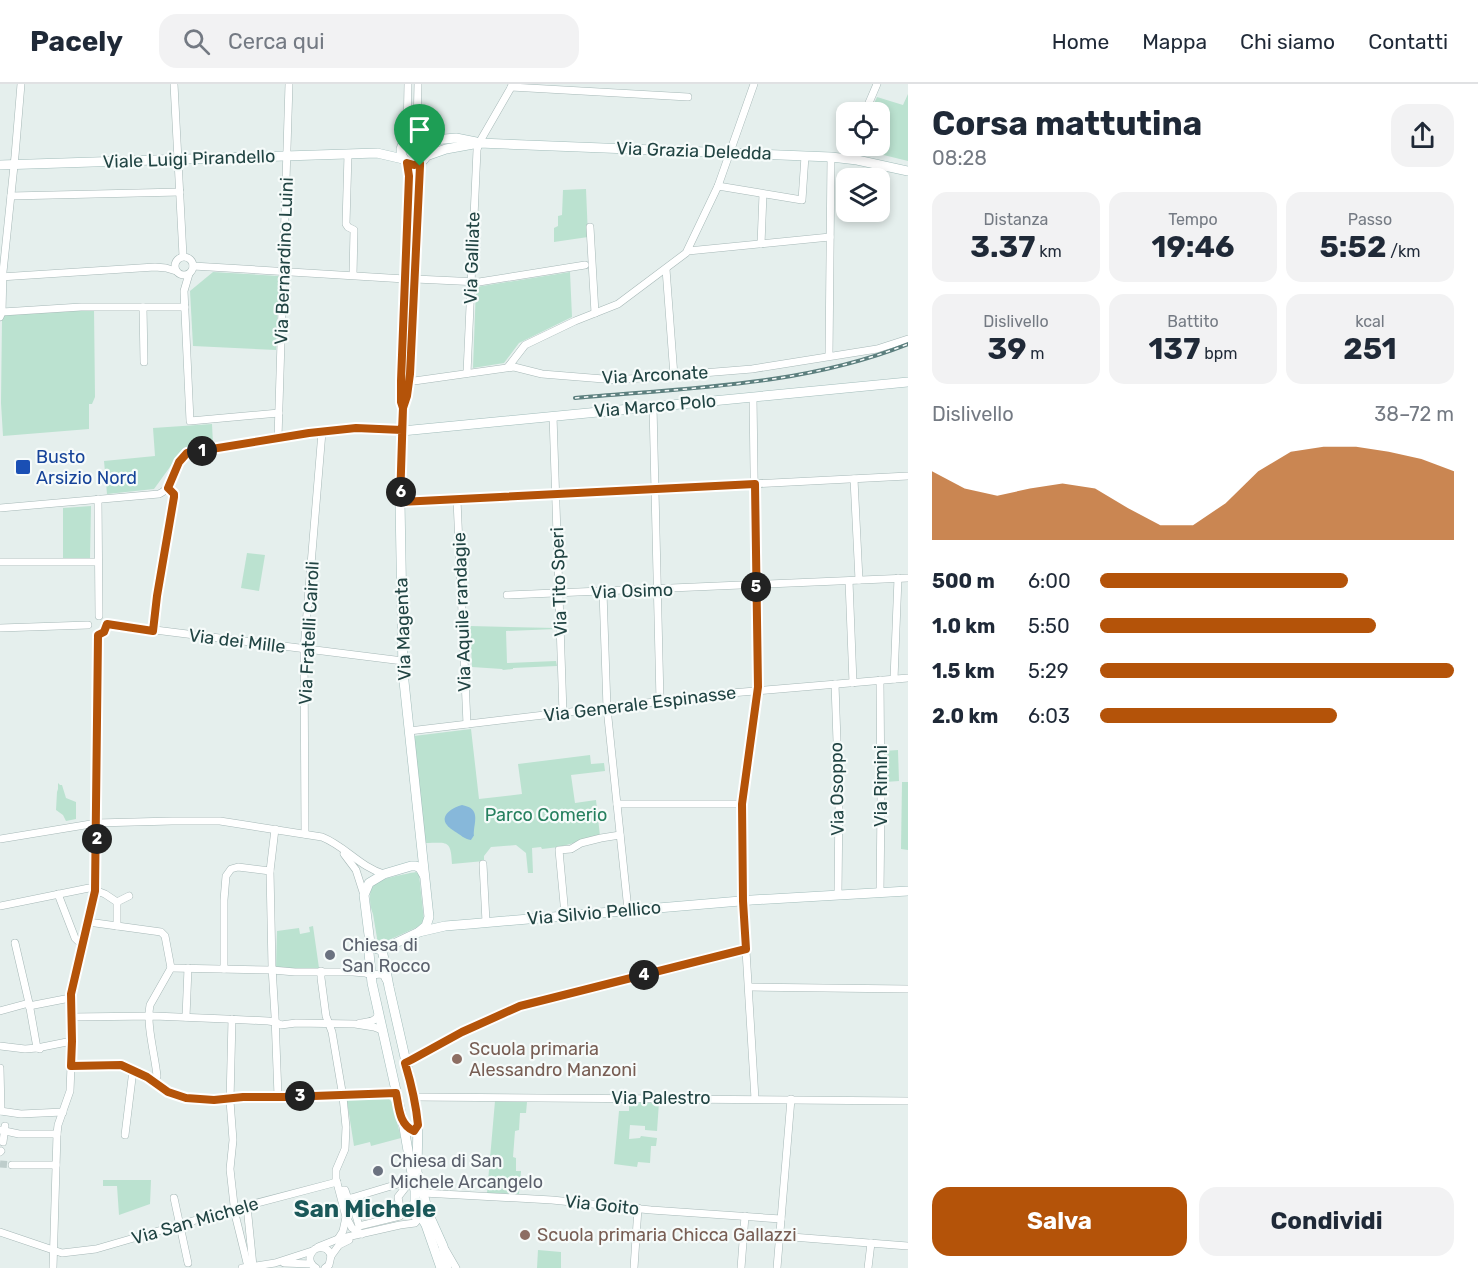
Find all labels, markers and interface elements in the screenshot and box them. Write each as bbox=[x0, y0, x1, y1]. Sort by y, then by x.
search box bbox=[159, 14, 579, 68]
text: Pacely bbox=[30, 25, 123, 58]
icon: search bbox=[180, 25, 213, 58]
text: Cerca qui bbox=[228, 28, 325, 55]
text: Home bbox=[1052, 29, 1109, 54]
text: Mappa bbox=[1142, 29, 1207, 54]
text: Chi siamo bbox=[1240, 29, 1335, 54]
text: Contatti bbox=[1368, 29, 1448, 54]
map controls bbox=[836, 102, 890, 222]
button: locate bbox=[836, 102, 890, 156]
pin bbox=[394, 104, 445, 166]
text: Corsa mattutina bbox=[932, 104, 1202, 143]
button: share bbox=[1391, 104, 1454, 167]
icon: arrive bbox=[403, 113, 436, 146]
street label: Via Grazia Deledda bbox=[616, 137, 772, 165]
street label: Viale Luigi Pirandello bbox=[102, 145, 276, 173]
text: 08:28 bbox=[932, 146, 987, 170]
button: layers bbox=[836, 168, 890, 222]
street label: Via Bernardino Luini bbox=[270, 177, 298, 345]
text: Distanza bbox=[984, 210, 1048, 229]
text: Tempo bbox=[1168, 210, 1218, 229]
text: Passo bbox=[1348, 210, 1392, 229]
street label: Via Galliate bbox=[459, 211, 485, 305]
text: 3.37 bbox=[970, 229, 1035, 265]
text: 19:46 bbox=[1152, 229, 1234, 265]
text: 5:52 bbox=[1319, 229, 1386, 265]
text: km bbox=[1035, 242, 1062, 261]
text: /km bbox=[1386, 242, 1421, 261]
text: Dislivello bbox=[983, 312, 1049, 331]
text: Battito bbox=[1167, 312, 1219, 331]
text: kcal bbox=[1355, 312, 1385, 331]
text: 39 bbox=[987, 331, 1026, 367]
text: 137 bbox=[1148, 331, 1200, 367]
text: 251 bbox=[1343, 331, 1397, 367]
text: m bbox=[1026, 344, 1045, 363]
text: bpm bbox=[1200, 344, 1238, 363]
street label: Via Arconate bbox=[601, 361, 709, 389]
street label: Via Marco Polo bbox=[593, 390, 717, 422]
text: Dislivello bbox=[932, 402, 1014, 426]
text: 38–72 m bbox=[1374, 402, 1454, 426]
pin: 1 bbox=[187, 436, 217, 466]
text: 1 bbox=[198, 441, 206, 460]
place label: Busto Arsizio Nord bbox=[36, 446, 137, 489]
marker: Busto Arsizio Nord bbox=[14, 458, 32, 476]
pin: 6 bbox=[386, 477, 416, 507]
text: 6 bbox=[396, 482, 406, 501]
street label: Via Tito Speri bbox=[546, 527, 572, 637]
street label: Via Aquile randagie bbox=[448, 532, 476, 692]
street label: Via Fratelli Cairoli bbox=[294, 561, 324, 705]
text: 500 m bbox=[932, 569, 995, 593]
text: 6:00 bbox=[1028, 569, 1071, 593]
pin: 5 bbox=[741, 572, 771, 602]
street label: Via Magenta bbox=[390, 577, 416, 681]
text: 5 bbox=[751, 577, 761, 596]
street label: Via Osimo bbox=[590, 579, 674, 603]
text: 1.0 km bbox=[932, 614, 995, 638]
text: 5:50 bbox=[1028, 614, 1070, 638]
street label: Via dei Mille bbox=[187, 624, 287, 658]
text: 1.5 km bbox=[932, 659, 995, 683]
text: 5:29 bbox=[1028, 659, 1069, 683]
street label: Via Generale Espinasse bbox=[543, 681, 737, 727]
text: 2.0 km bbox=[932, 704, 998, 728]
text: 6:03 bbox=[1028, 704, 1070, 728]
street label: Via Osoppo bbox=[825, 742, 849, 836]
street label: Via Rimini bbox=[870, 745, 892, 827]
park label: Parco Comerio bbox=[485, 804, 607, 826]
pin: 2 bbox=[82, 824, 112, 854]
text: 2 bbox=[92, 829, 102, 848]
street label: Via Silvio Pellico bbox=[526, 896, 662, 930]
place label: Chiesa di San Rocco bbox=[342, 934, 431, 977]
marker: Chiesa di San Rocco bbox=[323, 948, 337, 962]
pin: 4 bbox=[629, 960, 659, 990]
text: 4 bbox=[639, 965, 649, 984]
place label: Scuola primaria Alessandro Manzoni bbox=[469, 1038, 637, 1081]
marker: Scuola primaria Alessandro Manzoni bbox=[450, 1052, 464, 1066]
pin: 3 bbox=[285, 1081, 315, 1111]
text: 3 bbox=[295, 1086, 305, 1105]
street label: Via Palestro bbox=[611, 1087, 711, 1109]
place label: Chiesa di San Michele Arcangelo bbox=[390, 1150, 543, 1193]
marker: Chiesa di San Michele Arcangelo bbox=[371, 1164, 385, 1178]
button: Salva bbox=[932, 1187, 1187, 1256]
button: Condividi bbox=[1199, 1187, 1454, 1256]
street label: Via Goito bbox=[564, 1190, 640, 1220]
street label: Via San Michele bbox=[129, 1192, 261, 1250]
district label: San Michele bbox=[294, 1195, 436, 1223]
place label: Scuola primaria Chicca Gallazzi bbox=[537, 1224, 797, 1246]
marker: Scuola primaria Chicca Gallazzi bbox=[518, 1228, 532, 1242]

